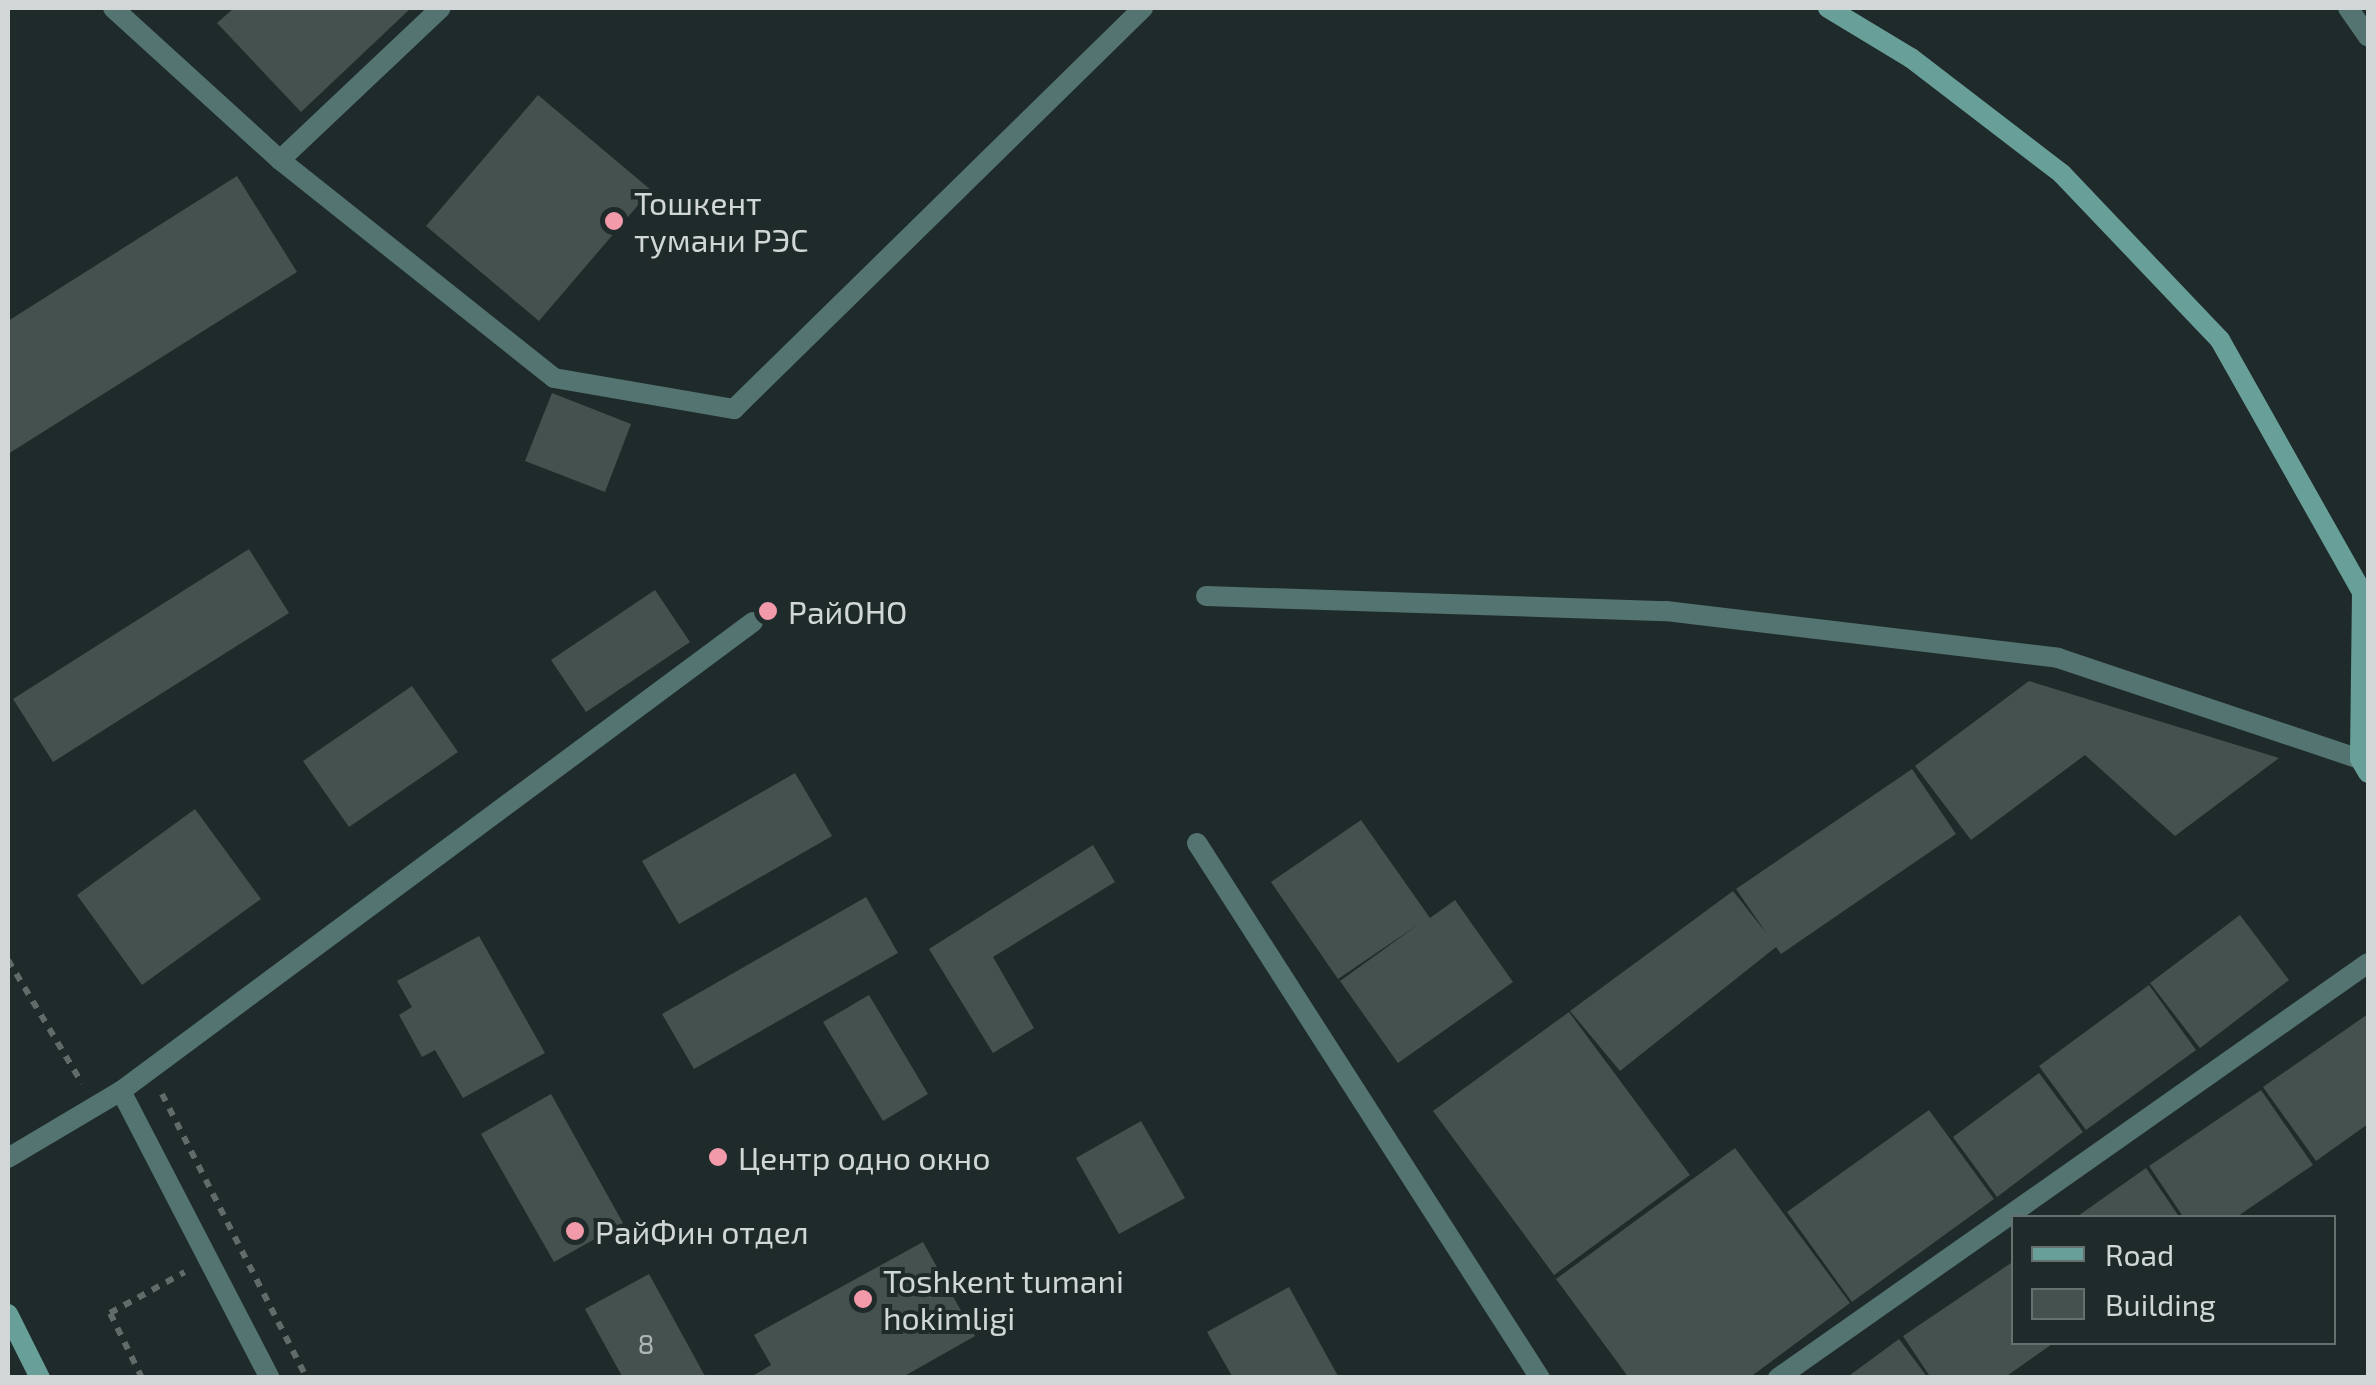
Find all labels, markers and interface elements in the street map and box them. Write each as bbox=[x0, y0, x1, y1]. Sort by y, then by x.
place label: Тошкент тумани РЭС bbox=[634, 184, 808, 259]
marker: Тошкент тумани РЭС bbox=[603, 210, 625, 232]
place label: РайОНО bbox=[788, 592, 907, 630]
marker: РайОНО bbox=[757, 600, 779, 622]
place label: Центр одно окно bbox=[738, 1138, 990, 1176]
marker: Центр одно окно bbox=[707, 1146, 729, 1168]
place label: РайФин отдел bbox=[595, 1212, 809, 1250]
legend bbox=[2011, 1215, 2336, 1345]
marker: РайФин отдел bbox=[564, 1220, 586, 1242]
text: Road bbox=[2105, 1236, 2174, 1272]
place label: Toshkent tumani hokimligi bbox=[883, 1262, 1125, 1337]
text: Building bbox=[2105, 1286, 2216, 1322]
marker: Toshkent tumani hokimligi bbox=[852, 1288, 874, 1310]
house number: 8 bbox=[638, 1326, 654, 1360]

